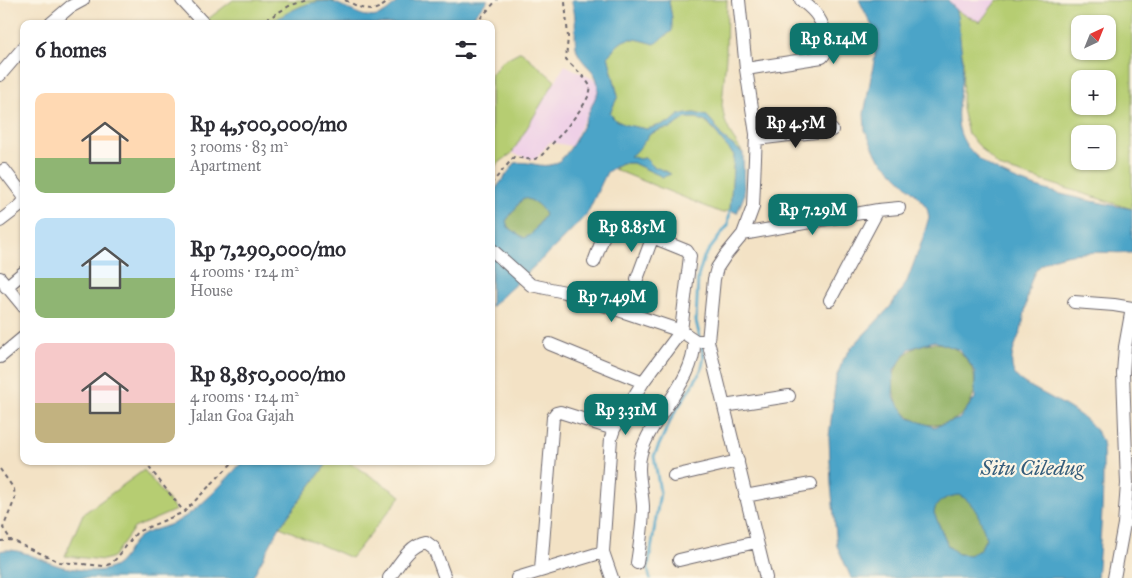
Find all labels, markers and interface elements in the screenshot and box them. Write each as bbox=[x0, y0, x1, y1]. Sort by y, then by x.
north arrow bbox=[1071, 15, 1116, 60]
map controls bbox=[1071, 15, 1116, 170]
pin: Rp 8.14M bbox=[782, 22, 886, 65]
text: Rp 8.14M bbox=[801, 29, 867, 48]
icon: filters bbox=[452, 36, 480, 64]
text: 6 homes bbox=[35, 37, 107, 63]
button: + bbox=[1071, 70, 1116, 115]
pin: Rp 4.5M bbox=[750, 106, 842, 149]
text: Rp 4,500,000/mo bbox=[190, 111, 347, 137]
icon: home bbox=[75, 113, 135, 173]
text: Rp 4.5M bbox=[766, 113, 826, 132]
button: − bbox=[1071, 125, 1116, 170]
text: 3 rooms · 83 m² bbox=[190, 137, 288, 156]
text: Apartment bbox=[190, 156, 262, 175]
pin: Rp 7.29M bbox=[761, 194, 865, 236]
text: Rp 7.29M bbox=[779, 200, 847, 219]
pin: Rp 8.85M bbox=[580, 210, 684, 253]
text: Rp 8.85M bbox=[599, 217, 665, 236]
text: Rp 7,290,000/mo bbox=[190, 236, 346, 262]
icon: home bbox=[75, 238, 135, 298]
text: 4 rooms · 124 m² bbox=[190, 262, 299, 281]
pin: Rp 7.49M bbox=[560, 280, 664, 323]
text: House bbox=[190, 281, 233, 300]
text: Rp 7.49M bbox=[578, 287, 646, 306]
text: Rp 8,850,000/mo bbox=[190, 361, 346, 387]
icon: home bbox=[75, 363, 135, 423]
text: 4 rooms · 124 m² bbox=[190, 387, 299, 406]
pin: Rp 3.31M bbox=[574, 394, 678, 436]
text: Rp 3.31M bbox=[595, 400, 657, 419]
text: Jalan Goa Gajah bbox=[190, 406, 294, 425]
water label: Situ Ciledug bbox=[980, 455, 1084, 481]

